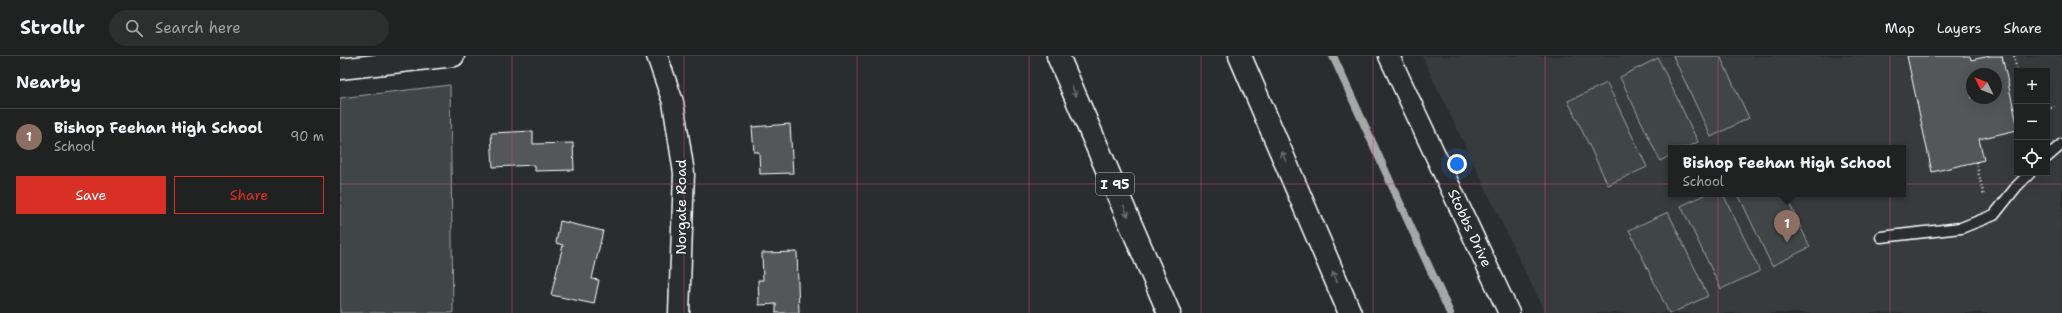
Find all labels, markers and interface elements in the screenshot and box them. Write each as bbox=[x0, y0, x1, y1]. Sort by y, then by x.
search box bbox=[109, 10, 389, 46]
text: Strollr bbox=[20, 15, 85, 40]
icon: search bbox=[123, 17, 145, 39]
text: Search here bbox=[155, 18, 241, 38]
text: Map bbox=[1885, 19, 1915, 37]
text: Layers bbox=[1937, 19, 1981, 37]
text: Share bbox=[2003, 19, 2042, 37]
north arrow bbox=[1966, 68, 2002, 104]
map controls bbox=[2014, 68, 2050, 176]
button: + bbox=[2014, 68, 2050, 104]
text: Nearby bbox=[16, 71, 81, 93]
one-way arrow bbox=[1071, 85, 1078, 97]
button: − bbox=[2014, 104, 2050, 140]
text: Bishop Feehan High School bbox=[54, 118, 262, 138]
text: 1 bbox=[26, 128, 32, 145]
text: 90 m bbox=[290, 128, 324, 145]
text: School bbox=[54, 138, 95, 155]
button: locate bbox=[2014, 140, 2050, 176]
popup bbox=[1668, 145, 1906, 197]
one-way arrow bbox=[1280, 152, 1288, 164]
text: Bishop Feehan High School bbox=[1683, 153, 1891, 173]
your location bbox=[1447, 154, 1467, 174]
street label: Norgate Road bbox=[672, 159, 690, 255]
road number: I 95 bbox=[1096, 173, 1134, 195]
text: School bbox=[1683, 173, 1724, 190]
button: Save bbox=[16, 176, 166, 214]
button: Share bbox=[174, 176, 324, 214]
street label: Stobbs Drive bbox=[1444, 186, 1496, 270]
one-way arrow bbox=[1123, 204, 1130, 216]
pin: 1 bbox=[1774, 210, 1800, 243]
one-way arrow bbox=[1331, 271, 1338, 283]

